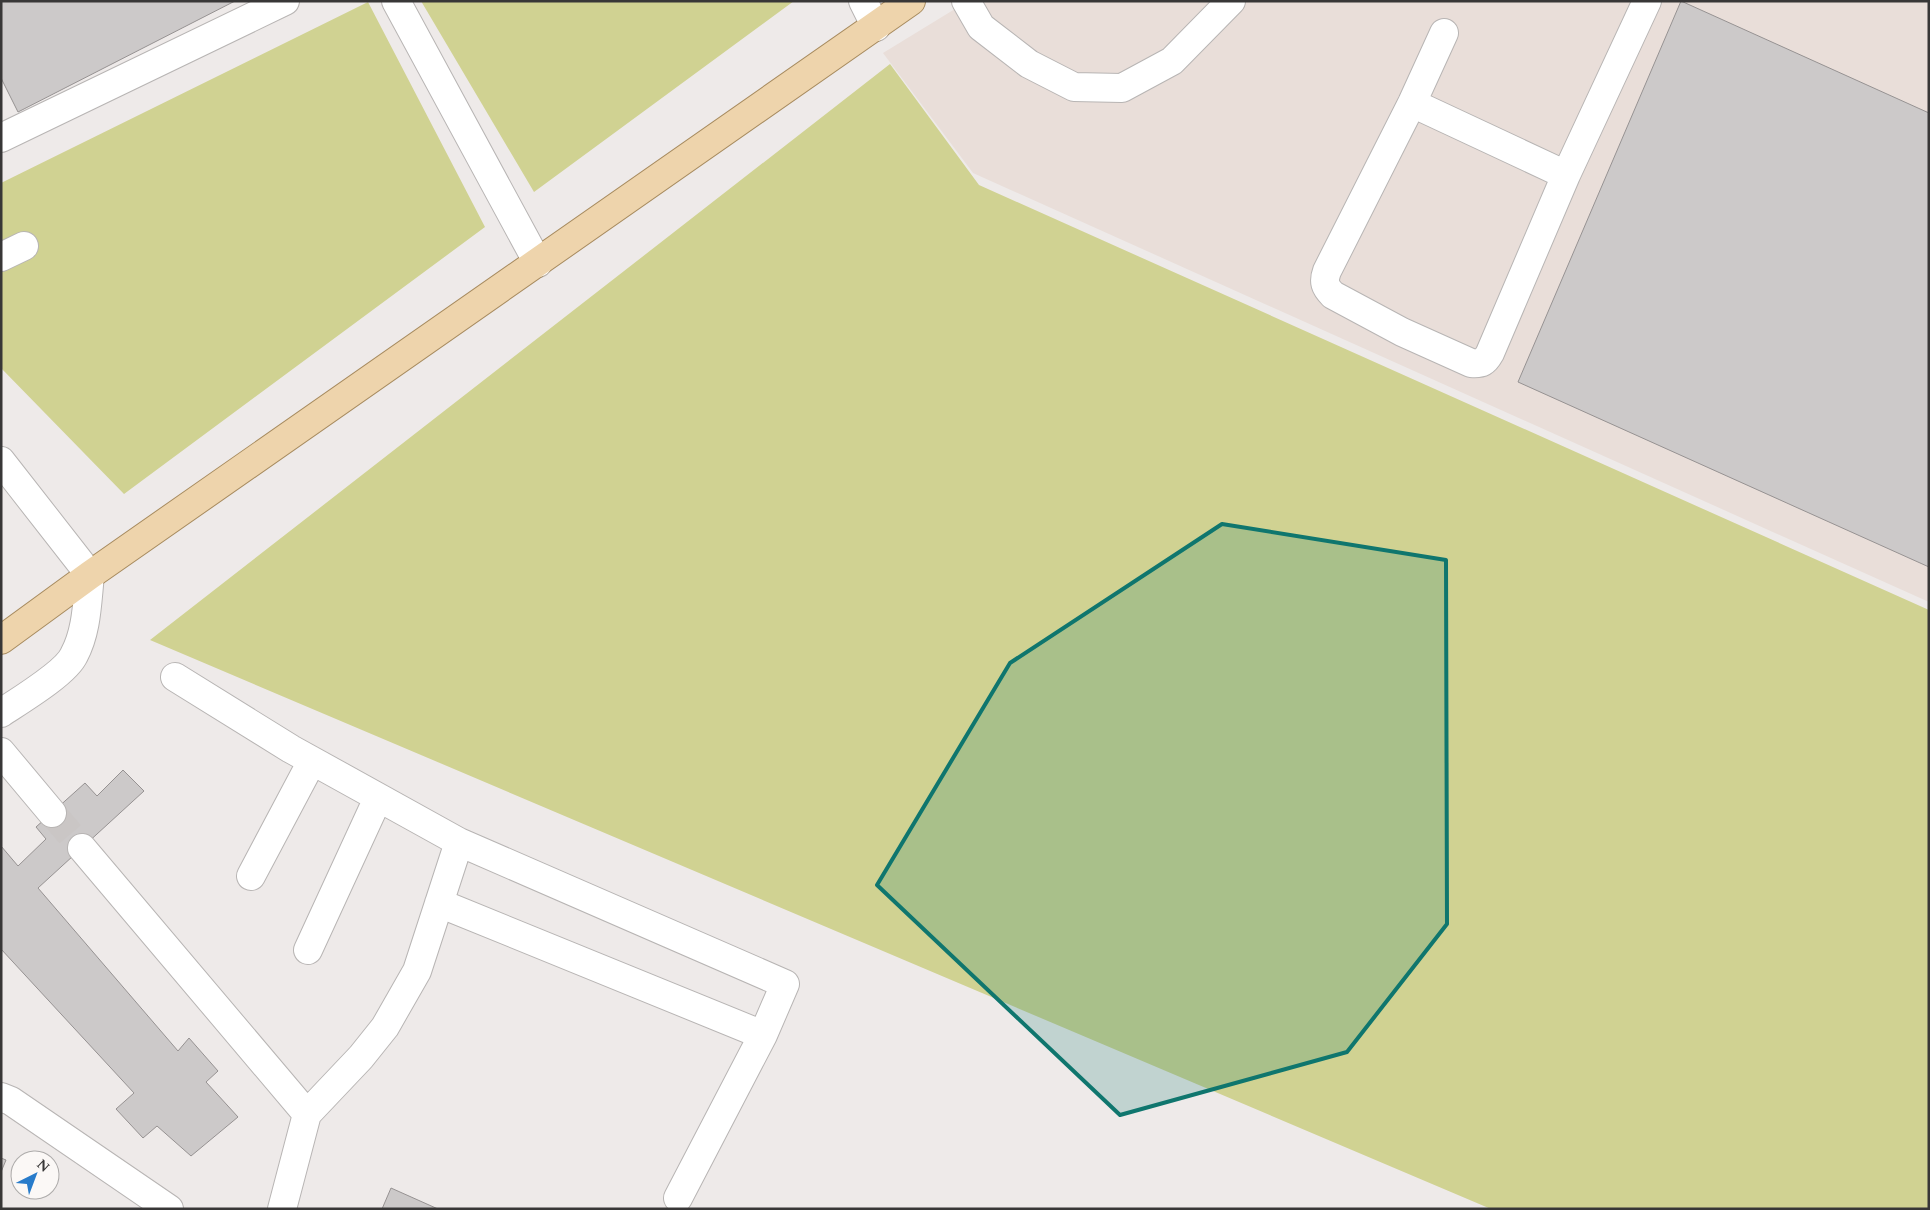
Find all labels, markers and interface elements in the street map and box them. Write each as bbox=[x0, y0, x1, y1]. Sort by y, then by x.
north arrow bbox=[10, 1150, 60, 1200]
text: N bbox=[32, 1154, 55, 1177]

